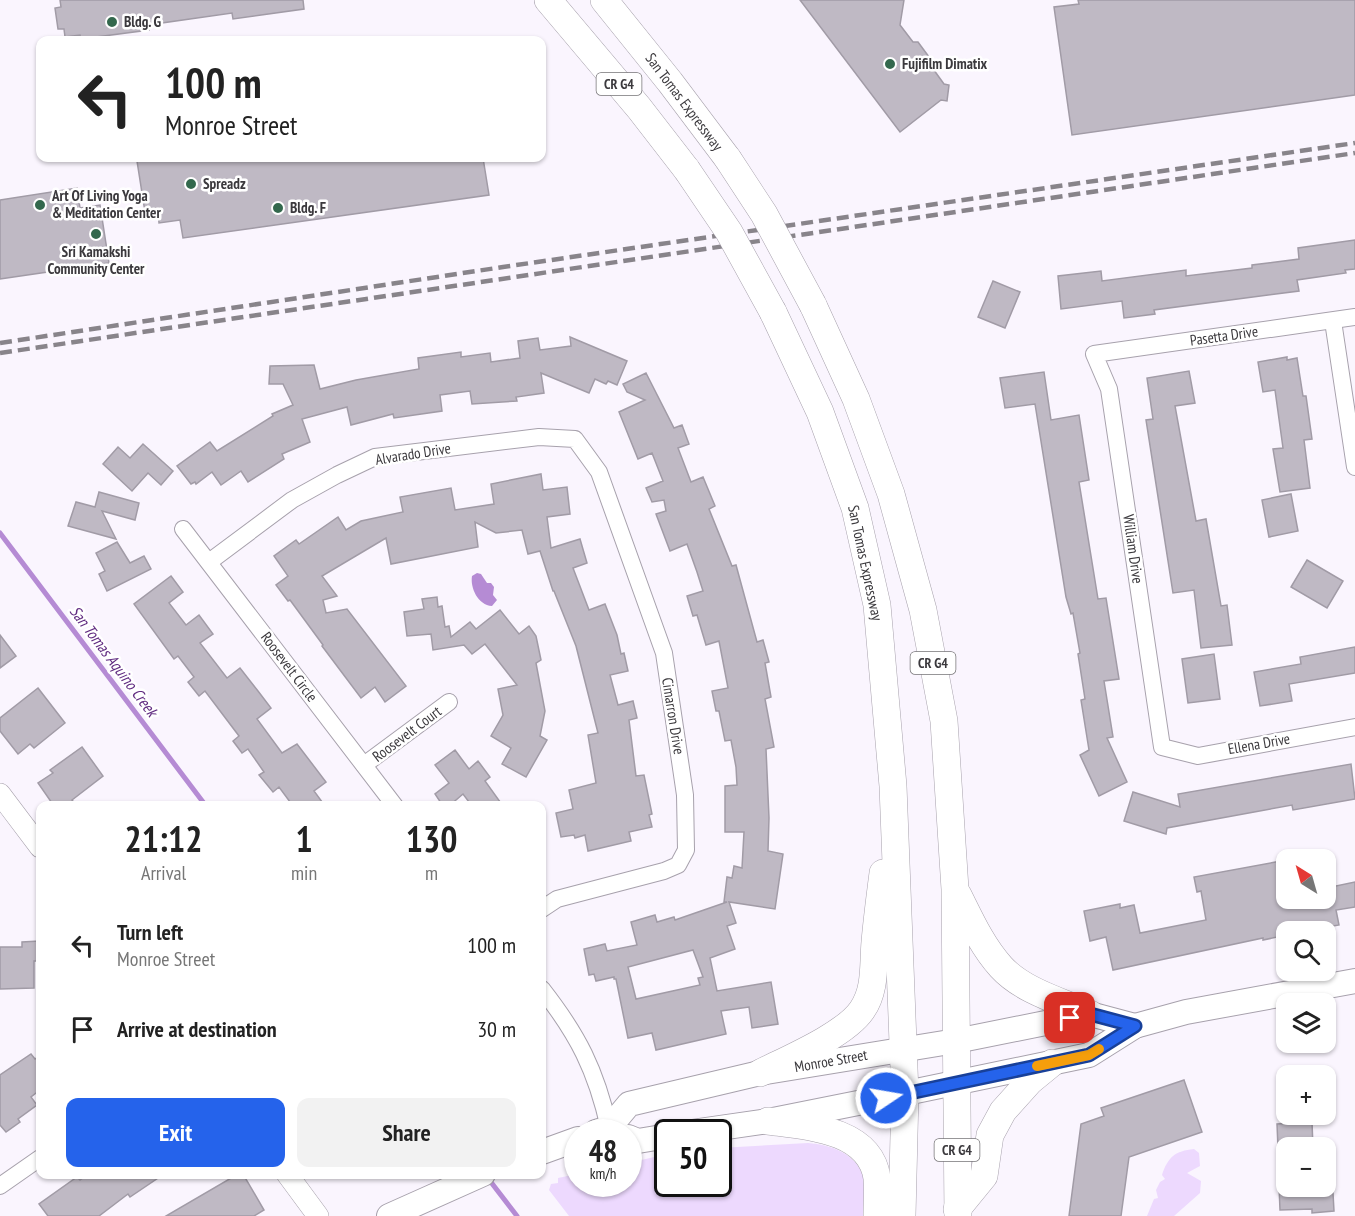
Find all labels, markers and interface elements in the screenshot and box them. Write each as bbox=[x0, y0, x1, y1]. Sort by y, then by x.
place label: Bldg. G bbox=[124, 12, 161, 31]
marker: Bldg. G bbox=[105, 15, 119, 29]
street label: San Tomas Expressway bbox=[641, 49, 728, 155]
place label: Fujifilm Dimatix bbox=[902, 54, 988, 73]
text: 100 m bbox=[165, 55, 262, 110]
marker: Fujifilm Dimatix bbox=[883, 57, 897, 71]
icon: left bbox=[66, 60, 144, 138]
road number: CR G4 bbox=[596, 73, 642, 95]
text: Monroe Street bbox=[165, 108, 298, 142]
place label: Spreadz bbox=[203, 174, 246, 193]
marker: Spreadz bbox=[184, 177, 198, 191]
place label: Art Of Living Yoga & Meditation Center bbox=[51, 186, 162, 222]
marker: Art Of Living Yoga & Meditation Center bbox=[33, 198, 47, 212]
place label: Bldg. F bbox=[290, 198, 326, 217]
marker: Bldg. F bbox=[271, 201, 285, 215]
marker: Sri Kamakshi Community Center bbox=[89, 227, 103, 241]
place label: Sri Kamakshi Community Center bbox=[47, 242, 145, 278]
street label: Pasetta Drive bbox=[1189, 321, 1259, 350]
street label: Alvarado Drive bbox=[374, 438, 452, 469]
street label: San Tomas Expressway bbox=[844, 503, 887, 623]
street label: William Drive bbox=[1119, 513, 1148, 585]
water label: San Tomas Aquino Creek bbox=[66, 602, 163, 722]
street label: Roosevelt Circle bbox=[257, 628, 322, 705]
road number: CR G4 bbox=[910, 652, 956, 674]
street label: Cimarron Drive bbox=[658, 676, 689, 756]
street label: Roosevelt Court bbox=[368, 702, 445, 766]
street label: Ellena Drive bbox=[1226, 729, 1291, 758]
text: 21:12 bbox=[125, 815, 202, 862]
text: 1 bbox=[295, 815, 313, 862]
text: 130 bbox=[406, 815, 457, 862]
north arrow bbox=[1276, 849, 1336, 909]
map controls bbox=[1276, 849, 1336, 1197]
text: Arrival bbox=[141, 860, 186, 886]
text: min bbox=[291, 860, 317, 886]
text: m bbox=[425, 860, 438, 886]
text: Turn left bbox=[117, 918, 183, 946]
button: search bbox=[1276, 921, 1336, 981]
icon: left bbox=[66, 929, 99, 962]
text: 100 m bbox=[467, 931, 516, 959]
text: Monroe Street bbox=[117, 946, 215, 972]
pin bbox=[1044, 992, 1095, 1043]
button: layers bbox=[1276, 993, 1336, 1053]
icon: arrive bbox=[1053, 1001, 1086, 1034]
icon: arrive bbox=[66, 1013, 99, 1046]
text: Arrive at destination bbox=[117, 1015, 277, 1043]
text: 30 m bbox=[477, 1015, 516, 1043]
street label: Monroe Street bbox=[793, 1045, 869, 1076]
button: + bbox=[1276, 1065, 1336, 1125]
position arrow bbox=[854, 1066, 918, 1130]
button: Exit bbox=[66, 1098, 285, 1167]
button: Share bbox=[297, 1098, 516, 1167]
speed limit sign: 50 bbox=[654, 1119, 732, 1197]
text: 48 bbox=[589, 1131, 617, 1170]
button: − bbox=[1276, 1137, 1336, 1197]
road number: CR G4 bbox=[934, 1139, 980, 1161]
text: km/h bbox=[590, 1164, 616, 1183]

